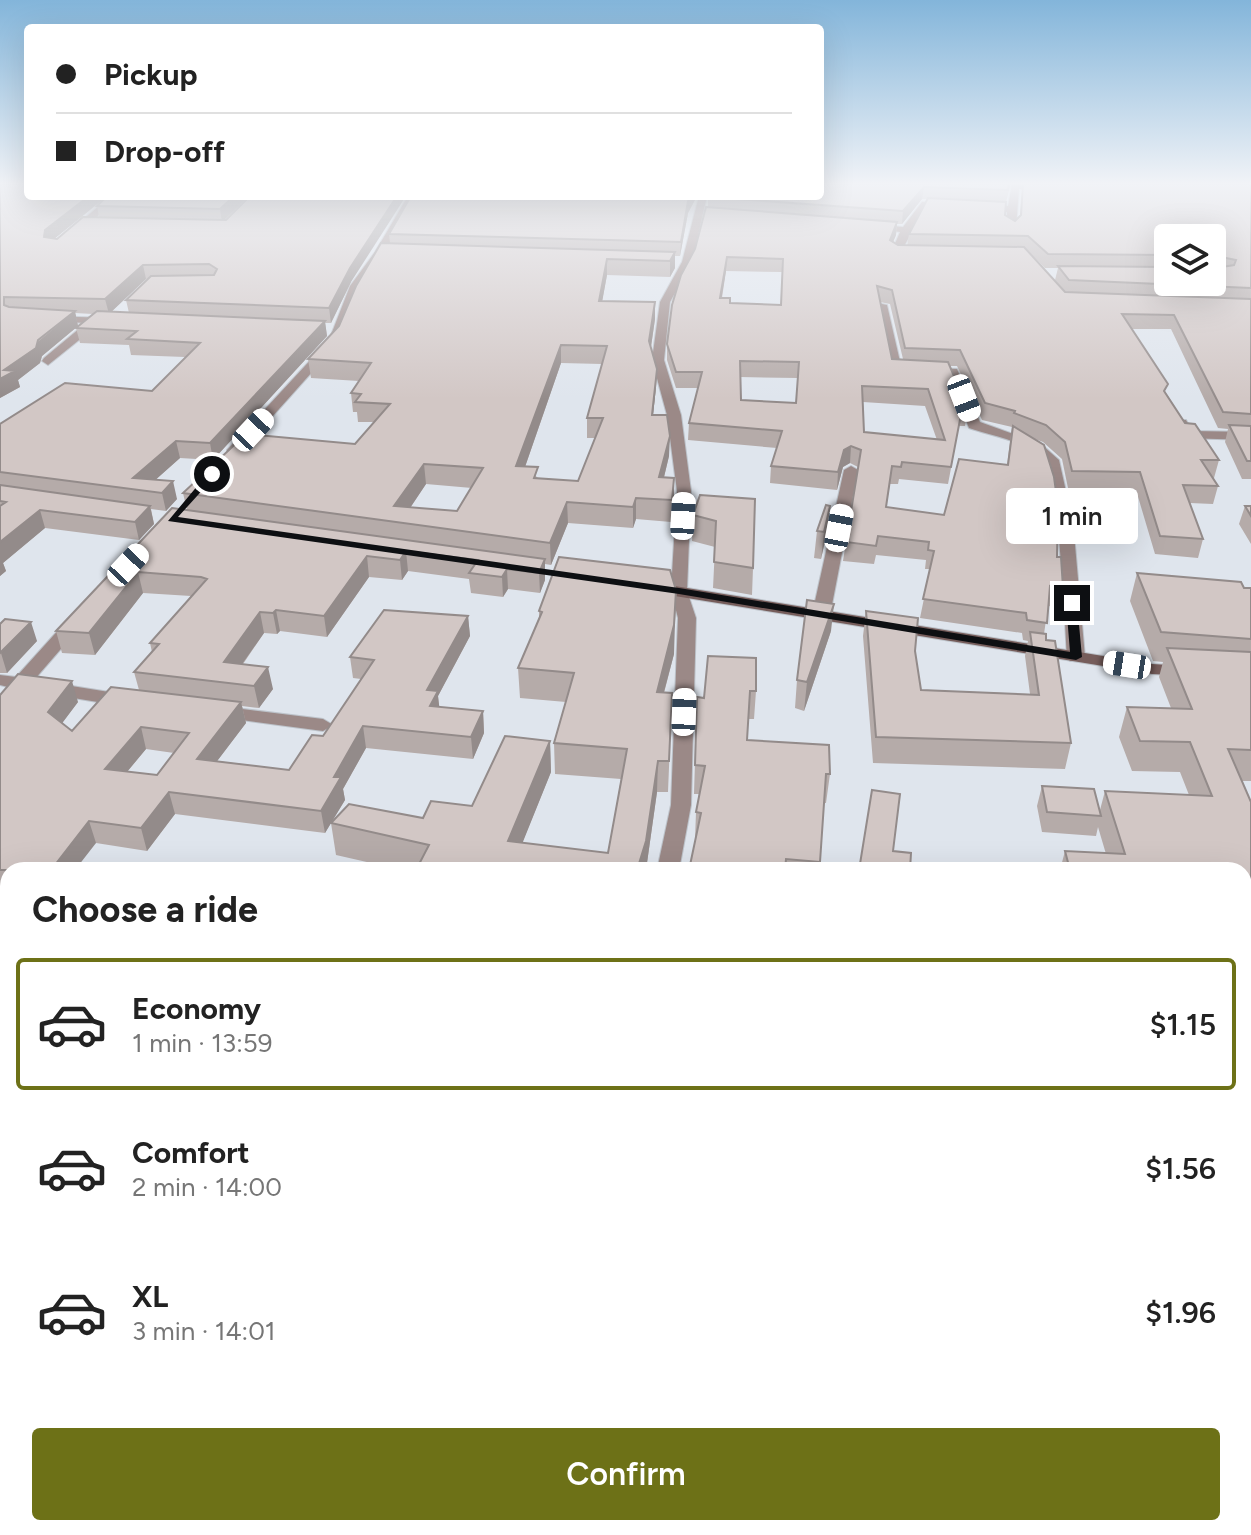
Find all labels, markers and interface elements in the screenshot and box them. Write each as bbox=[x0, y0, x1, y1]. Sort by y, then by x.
text: Pickup bbox=[104, 56, 198, 93]
text: Drop-off bbox=[104, 133, 225, 170]
map controls bbox=[1154, 224, 1226, 296]
button: layers bbox=[1154, 224, 1226, 296]
car bbox=[944, 371, 984, 425]
car bbox=[228, 404, 278, 456]
route start bbox=[194, 456, 230, 492]
callout: 1 min bbox=[1006, 487, 1138, 543]
car bbox=[670, 491, 696, 541]
text: 1 min bbox=[1042, 500, 1102, 532]
car bbox=[823, 502, 855, 554]
car bbox=[103, 539, 153, 591]
route end bbox=[1054, 585, 1090, 621]
car bbox=[1101, 649, 1153, 681]
car bbox=[671, 688, 697, 736]
text: Choose a ride bbox=[32, 888, 258, 931]
icon: car bbox=[36, 988, 108, 1060]
text: Economy bbox=[132, 990, 261, 1027]
text: $1.15 bbox=[1150, 1006, 1216, 1043]
text: 1 min · 13:59 bbox=[132, 1027, 272, 1059]
icon: car bbox=[36, 1132, 108, 1204]
text: Comfort bbox=[132, 1134, 250, 1171]
text: $1.56 bbox=[1145, 1150, 1216, 1187]
text: 2 min · 14:00 bbox=[132, 1171, 282, 1203]
icon: car bbox=[36, 1276, 108, 1348]
text: XL bbox=[132, 1278, 168, 1315]
text: $1.96 bbox=[1145, 1294, 1216, 1331]
text: 3 min · 14:01 bbox=[132, 1315, 276, 1347]
button: Confirm bbox=[32, 1428, 1220, 1520]

